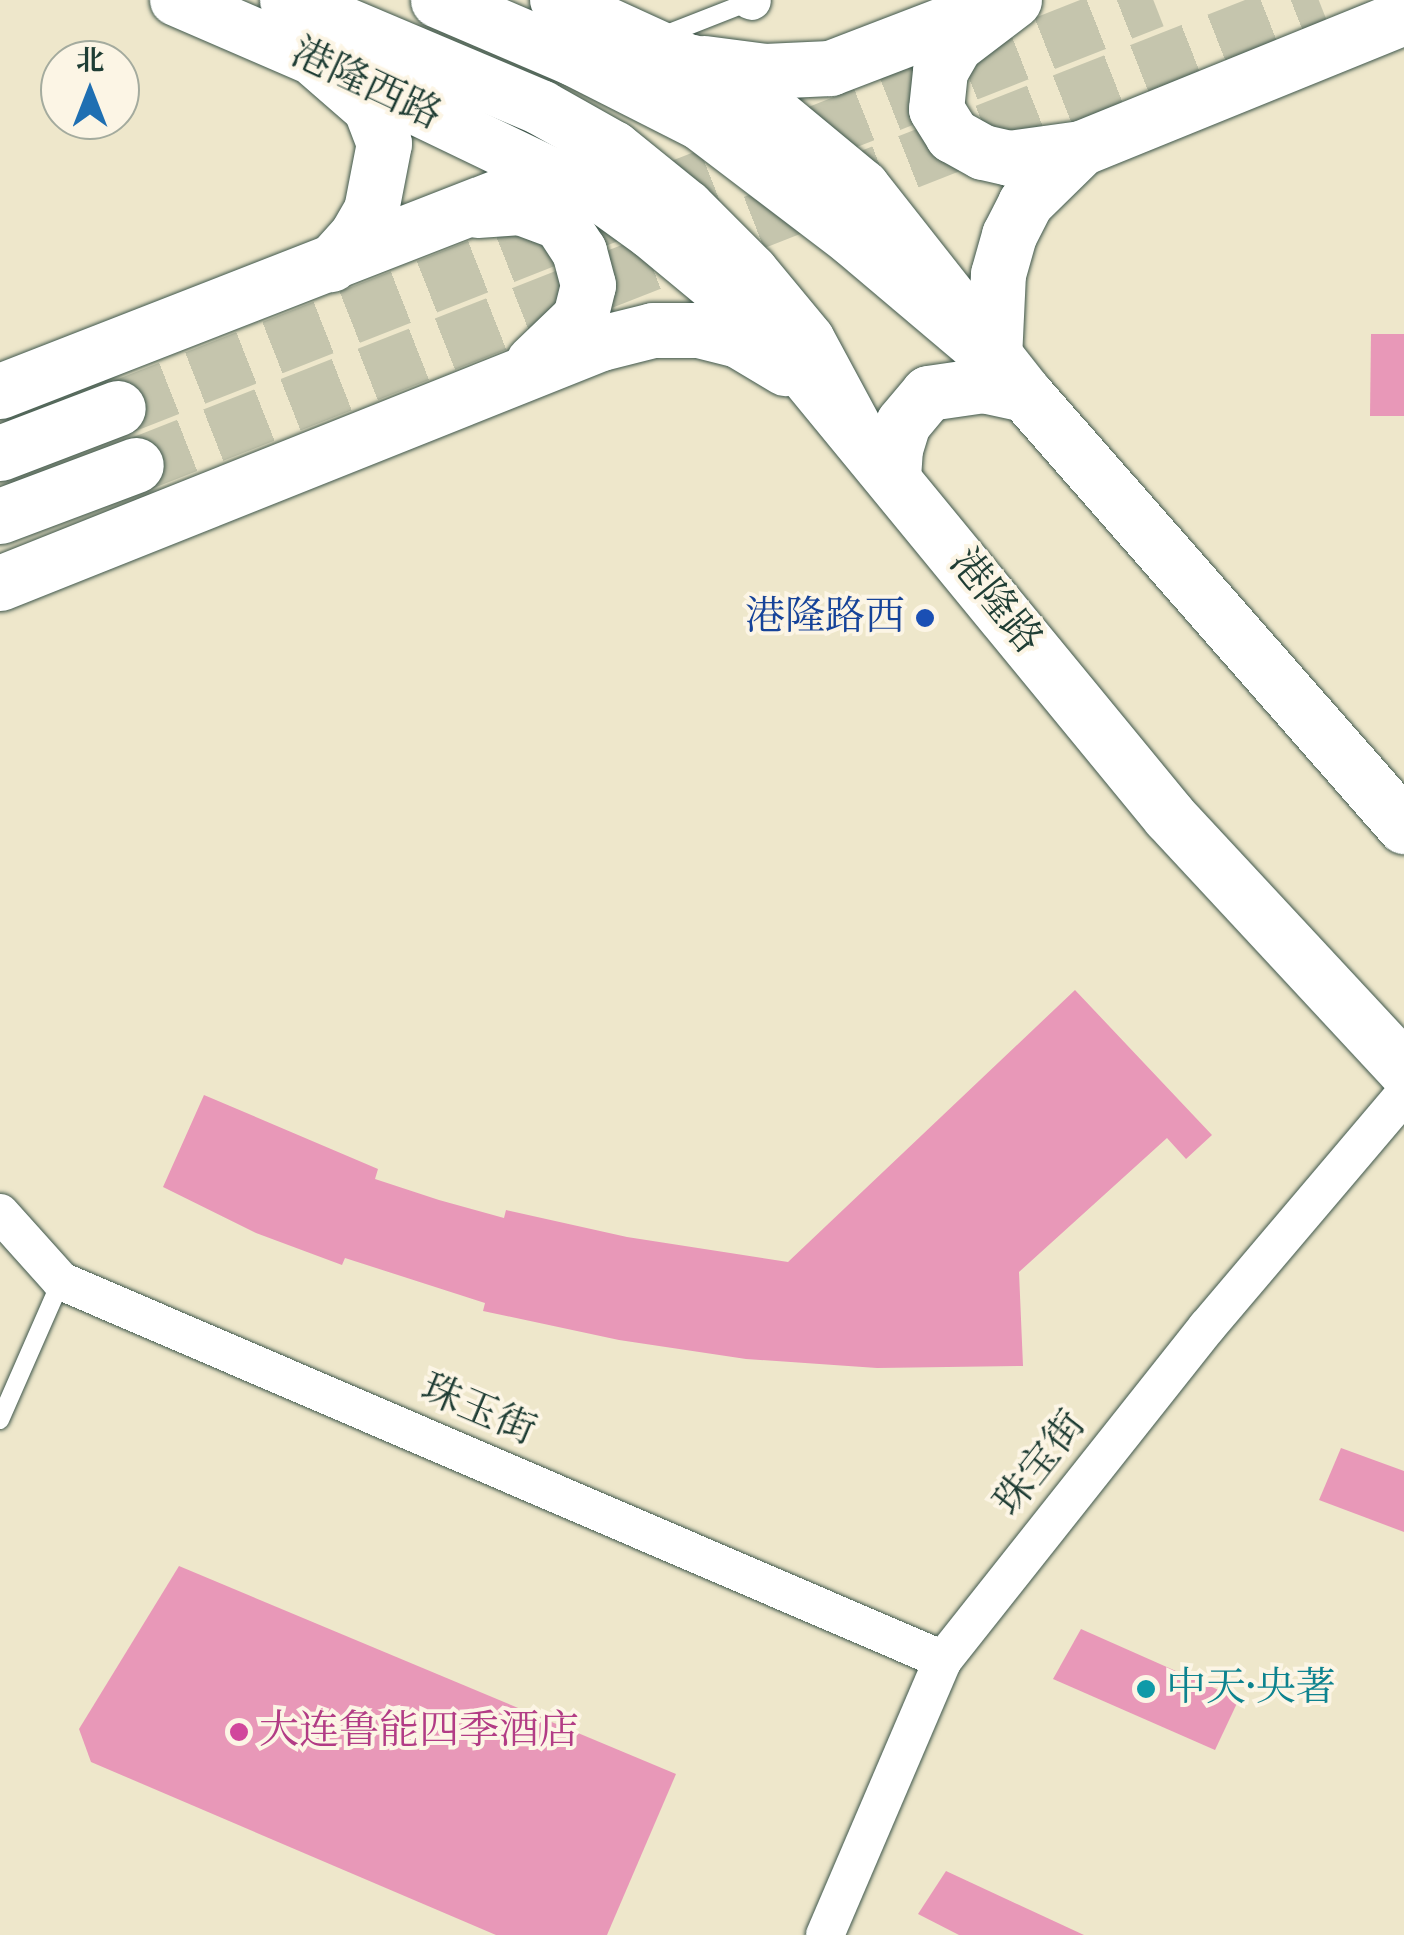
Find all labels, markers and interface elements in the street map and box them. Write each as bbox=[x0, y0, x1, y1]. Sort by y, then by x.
street label: 港隆西路 bbox=[283, 29, 449, 141]
north arrow bbox=[40, 40, 140, 140]
text: 北 bbox=[76, 44, 104, 79]
street label: 港隆路 bbox=[939, 540, 1051, 664]
place label: 港隆路西 bbox=[745, 594, 905, 642]
marker: 港隆路西 bbox=[914, 607, 936, 629]
street label: 珠玉街 bbox=[413, 1365, 543, 1457]
street label: 珠宝街 bbox=[985, 1402, 1097, 1526]
place label: 中天·央著 bbox=[1166, 1665, 1336, 1713]
marker: 中天·央著 bbox=[1135, 1678, 1157, 1700]
place label: 大连鲁能四季酒店 bbox=[259, 1708, 579, 1756]
marker: 大连鲁能四季酒店 bbox=[228, 1721, 250, 1743]

